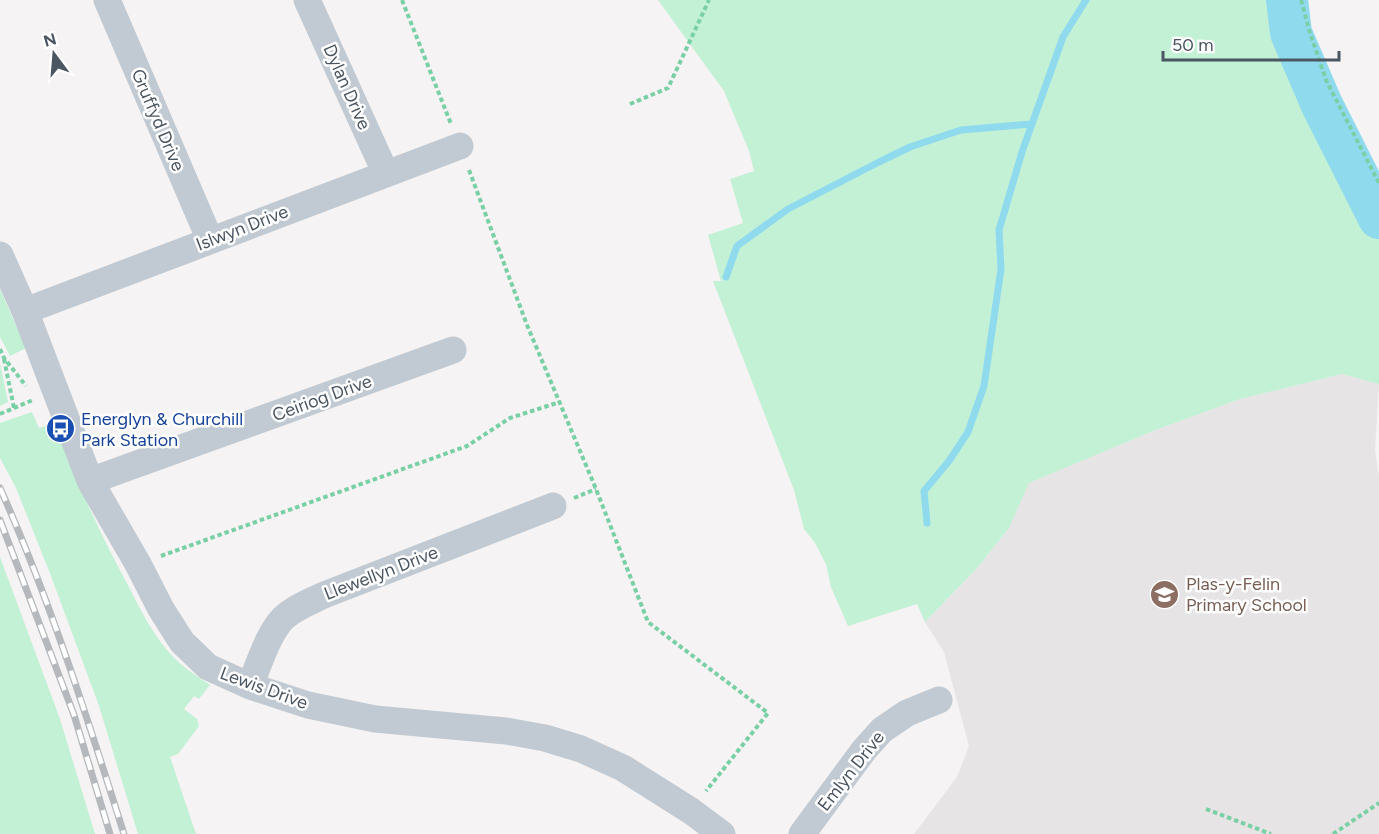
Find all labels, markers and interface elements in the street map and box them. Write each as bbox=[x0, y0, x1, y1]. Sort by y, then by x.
north arrow bbox=[24, 24, 84, 84]
scale bar bbox=[1163, 24, 1338, 62]
text: N bbox=[41, 29, 59, 51]
text: 50 m bbox=[1172, 34, 1214, 56]
street label: Dylan Drive bbox=[318, 41, 376, 133]
street label: Gruffyd Drive bbox=[127, 66, 189, 175]
street label: Islwyn Drive bbox=[193, 200, 291, 256]
street label: Ceiriog Drive bbox=[269, 370, 375, 426]
place label: Energlyn & Churchill Park Station bbox=[81, 408, 243, 451]
bus stop icon: Energlyn & Churchill Park Station bbox=[44, 413, 76, 445]
street label: Llewellyn Drive bbox=[321, 541, 441, 605]
place label: Plas-y-Felin Primary School bbox=[1186, 573, 1307, 616]
school or university icon: Plas-y-Felin Primary School bbox=[1149, 578, 1181, 610]
street label: Lewis Drive bbox=[217, 662, 311, 714]
street label: Emlyn Drive bbox=[813, 726, 889, 815]

